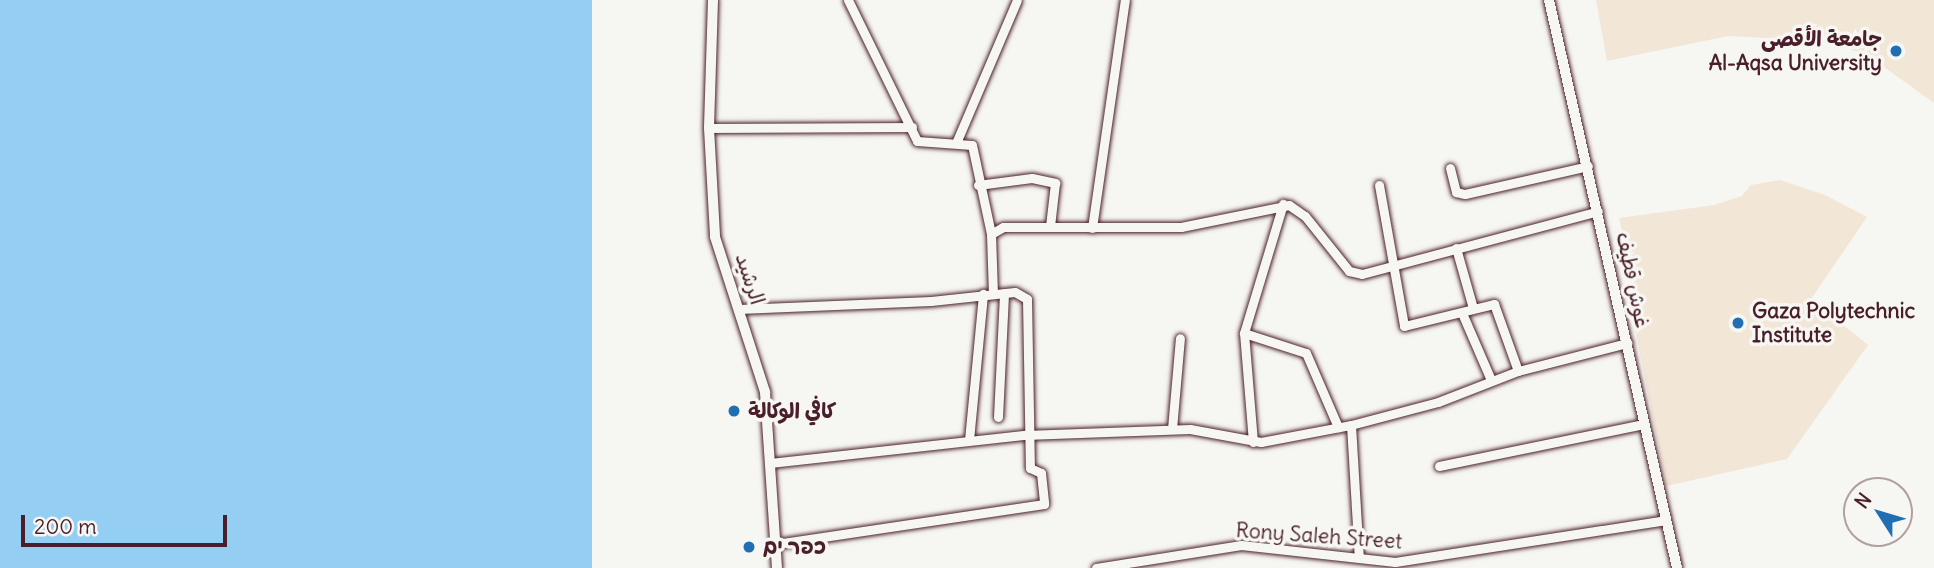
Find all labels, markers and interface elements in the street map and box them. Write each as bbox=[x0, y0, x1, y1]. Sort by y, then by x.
place label: جامعة الأقصى Al-Aqsa University bbox=[1709, 26, 1882, 76]
marker: جامعة الأقصى Al-Aqsa University bbox=[1888, 43, 1904, 59]
street label: غوش قطيف bbox=[1611, 230, 1655, 330]
street label: الرشيد bbox=[730, 250, 770, 308]
place label: Gaza Polytechnic Institute bbox=[1752, 298, 1915, 348]
marker: Gaza Polytechnic Institute bbox=[1730, 315, 1746, 331]
place label: كافي الوكالة bbox=[748, 398, 836, 424]
marker: كافي الوكالة bbox=[726, 403, 742, 419]
north arrow bbox=[1843, 477, 1913, 547]
text: N bbox=[1849, 488, 1876, 513]
scale bar bbox=[24, 502, 231, 546]
text: 200 m bbox=[34, 513, 97, 540]
street label: Rony Saleh Street bbox=[1235, 518, 1403, 554]
place label: כפר ים bbox=[763, 534, 826, 560]
marker: כפר ים bbox=[741, 539, 757, 555]

